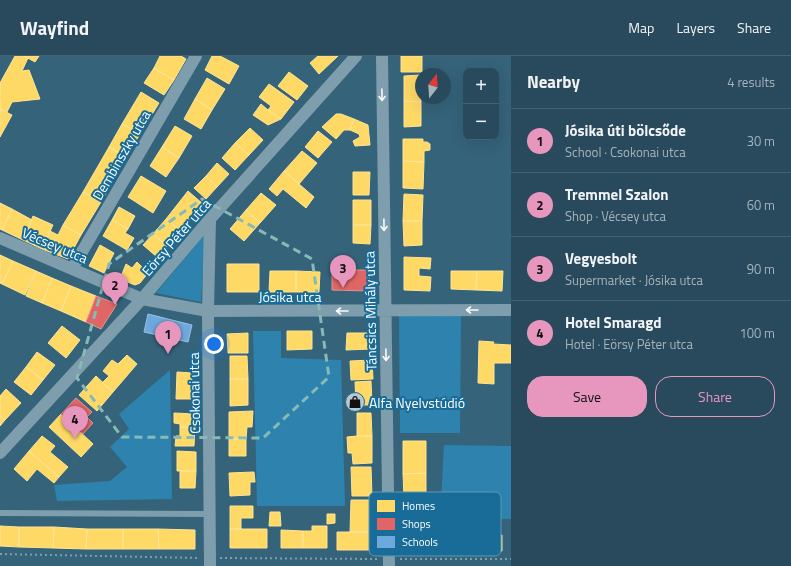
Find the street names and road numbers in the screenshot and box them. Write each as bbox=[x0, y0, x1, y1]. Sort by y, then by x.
street label: Dembinszky utca bbox=[87, 106, 155, 204]
street label: Eörsy Péter utca bbox=[136, 194, 216, 280]
street label: Vécsey utca bbox=[19, 222, 91, 268]
street label: Táncsics Mihály utca bbox=[358, 251, 382, 371]
street label: Jósika utca bbox=[258, 286, 322, 307]
street label: Csokonai utca bbox=[183, 352, 205, 434]

